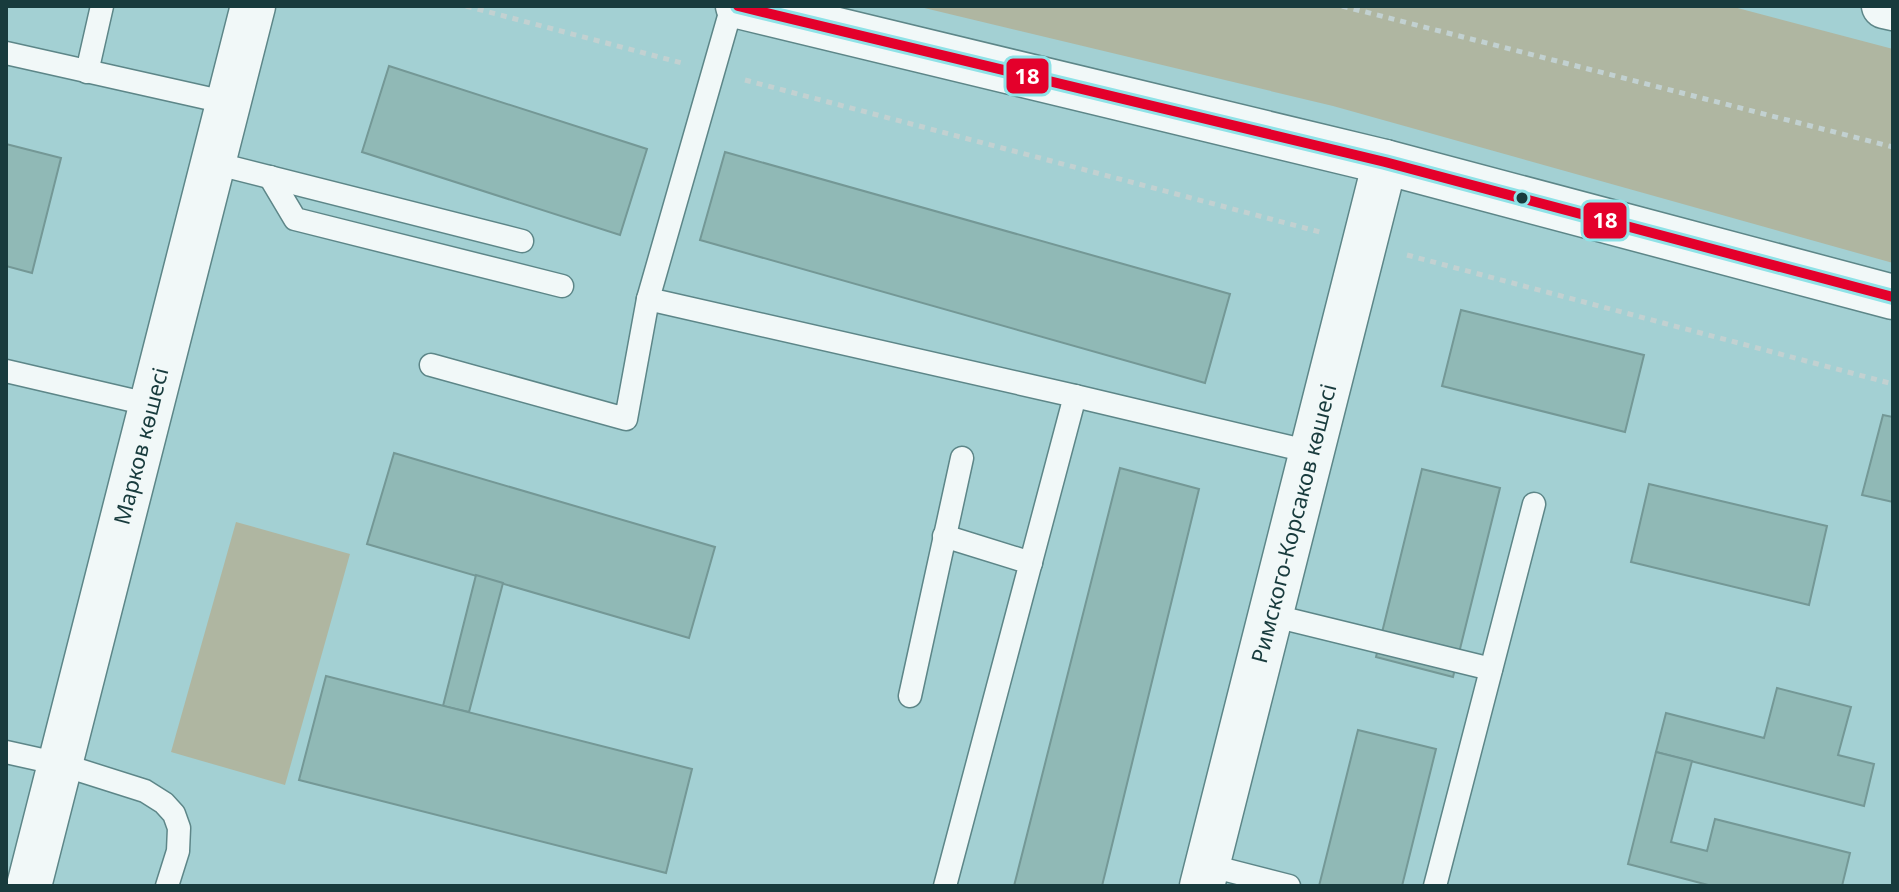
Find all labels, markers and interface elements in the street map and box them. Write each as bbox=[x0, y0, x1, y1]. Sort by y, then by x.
line badge: 18 bbox=[1005, 57, 1050, 95]
text: 18 bbox=[1014, 60, 1040, 90]
unlabelled marker bbox=[1514, 190, 1530, 206]
line badge: 18 bbox=[1582, 201, 1628, 240]
text: 18 bbox=[1592, 204, 1618, 234]
street label: Марков көшесі bbox=[106, 364, 174, 527]
street label: Римского-Корсаков көшесі bbox=[1243, 380, 1342, 666]

